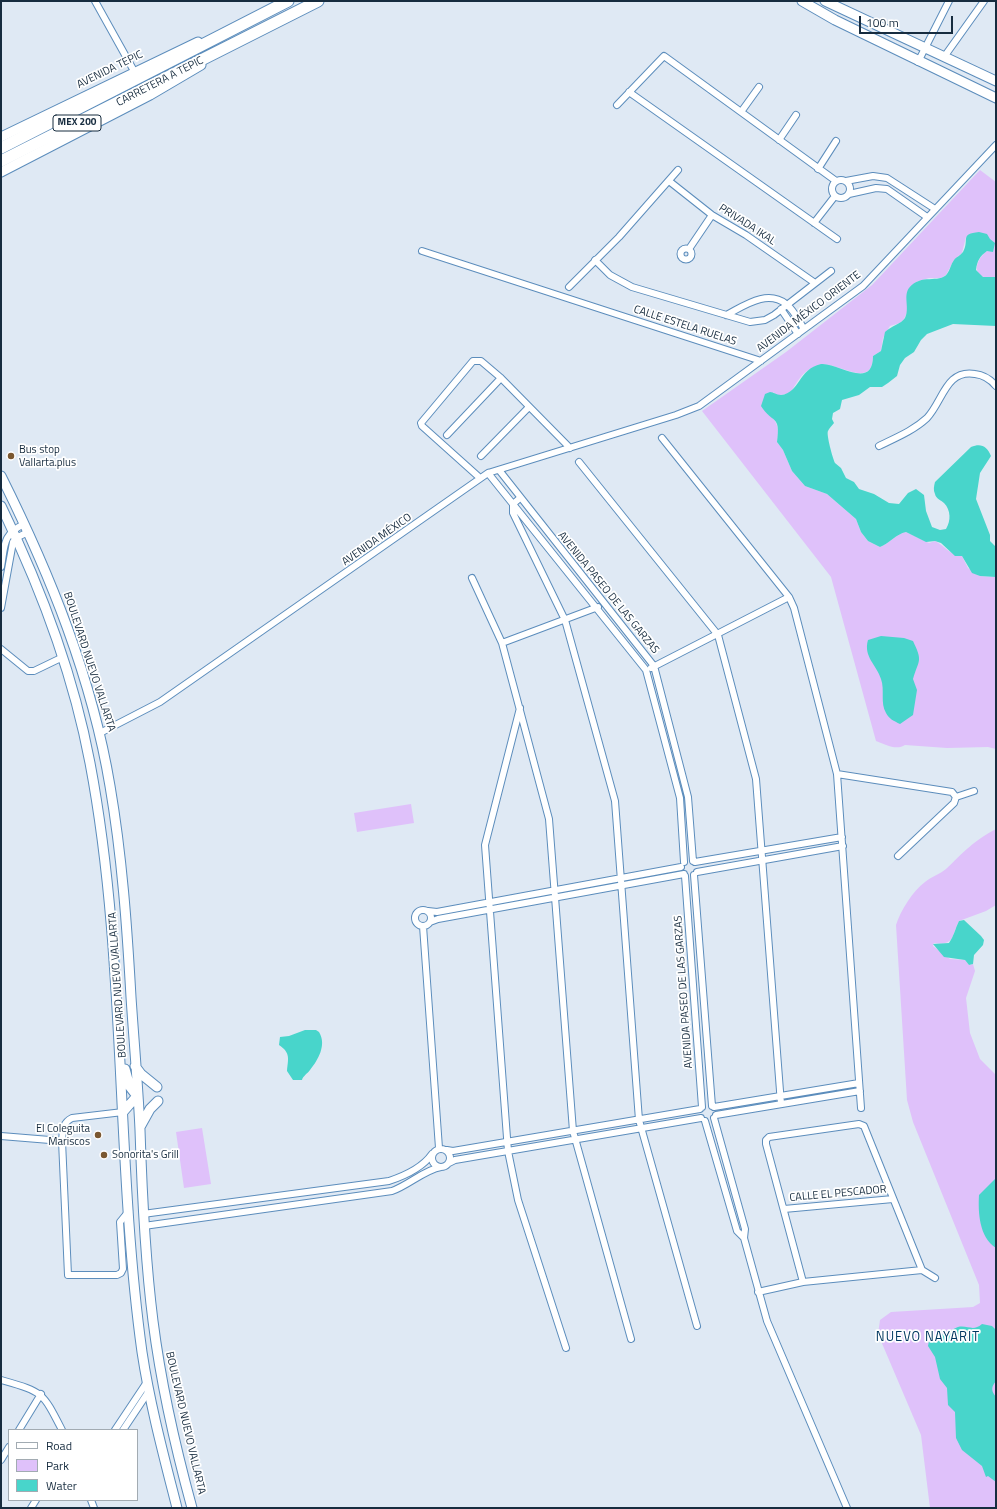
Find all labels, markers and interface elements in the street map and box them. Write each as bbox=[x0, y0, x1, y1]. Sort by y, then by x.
scale bar bbox=[861, 8, 955, 34]
text: 100 m bbox=[866, 13, 899, 32]
street label: AVENIDA TEPIC bbox=[75, 48, 145, 92]
street label: CARRETERA A TEPIC bbox=[114, 54, 206, 110]
road number: MEX 200 bbox=[53, 115, 101, 131]
street label: PRIVADA IKAL bbox=[716, 202, 778, 248]
street label: AVENIDA MÉXICO ORIENTE bbox=[754, 269, 864, 355]
street label: CALLE ESTELA RUELAS bbox=[632, 303, 738, 349]
place label: Bus stop Vallarta.plus bbox=[19, 443, 76, 469]
marker: Bus stop Vallarta.plus bbox=[6, 451, 16, 461]
street label: AVENIDA MÉXICO bbox=[340, 511, 414, 569]
street label: AVENIDA PASEO DE LAS GARZAS bbox=[555, 529, 661, 657]
street label: BOULEVARD NUEVO VALLARTA bbox=[60, 590, 118, 734]
street label: BOULEVARD NUEVO VALLARTA bbox=[106, 912, 130, 1058]
street label: AVENIDA PASEO DE LAS GARZAS bbox=[672, 915, 696, 1069]
place label: El Coleguita Mariscos bbox=[36, 1122, 90, 1148]
marker: El Coleguita Mariscos bbox=[93, 1130, 103, 1140]
place label: Sonorita's Grill bbox=[112, 1148, 179, 1162]
marker: Sonorita's Grill bbox=[99, 1150, 109, 1160]
street label: CALLE EL PESCADOR bbox=[789, 1183, 887, 1205]
district label: NUEVO NAYARIT bbox=[876, 1330, 980, 1346]
street label: BOULEVARD NUEVO VALLARTA bbox=[162, 1350, 208, 1496]
legend bbox=[8, 1429, 138, 1501]
text: Road bbox=[46, 1436, 72, 1455]
text: Park bbox=[46, 1456, 69, 1475]
text: Water bbox=[46, 1476, 77, 1495]

